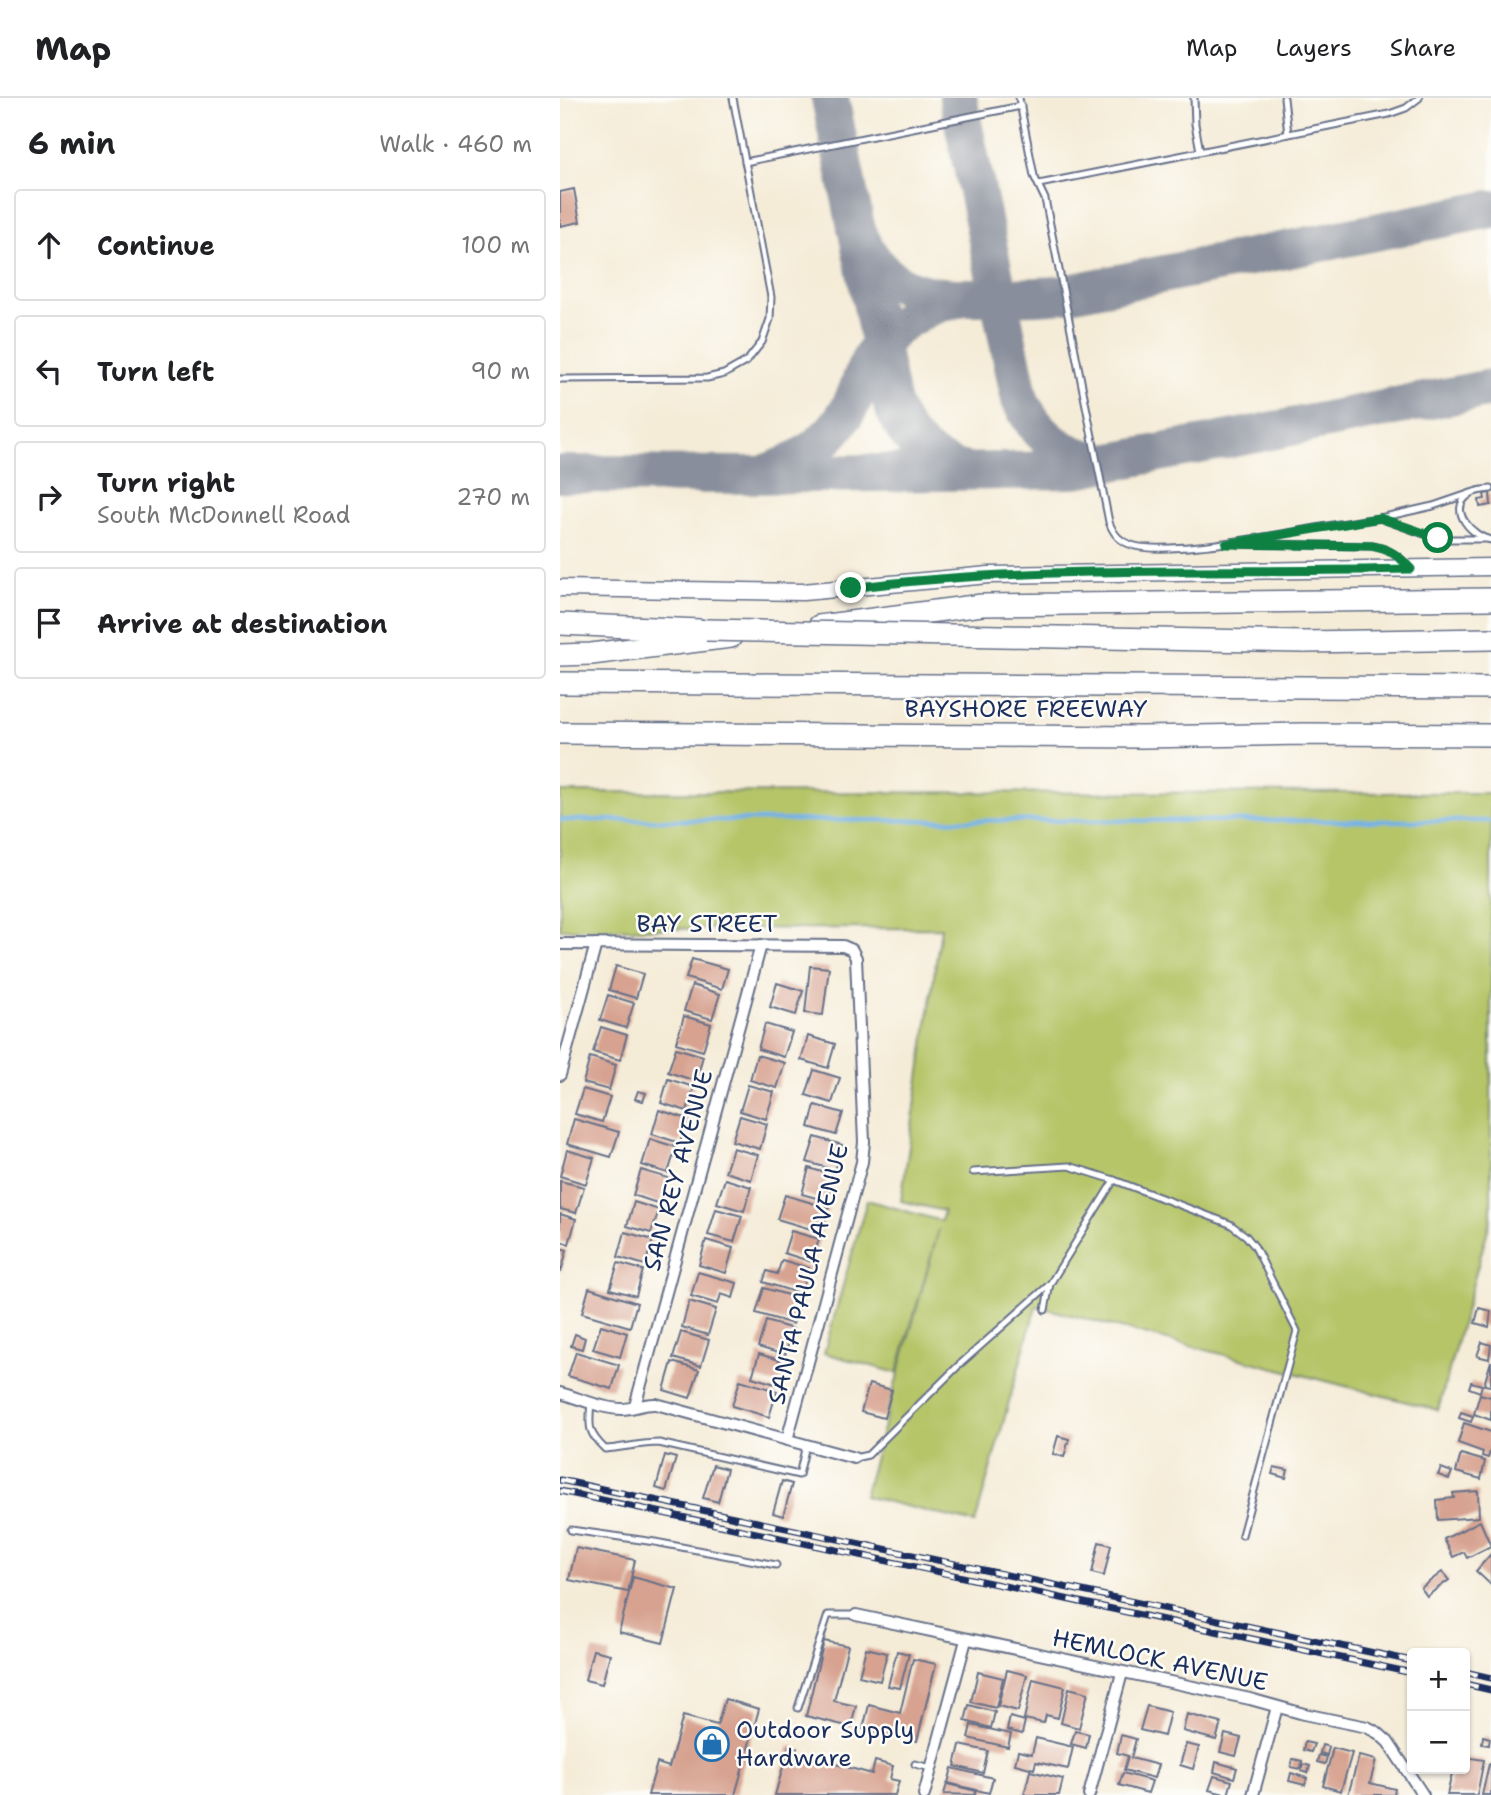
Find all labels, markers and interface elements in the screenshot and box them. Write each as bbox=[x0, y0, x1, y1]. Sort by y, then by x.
text: Map bbox=[35, 26, 111, 71]
text: Map bbox=[1186, 32, 1237, 64]
text: Layers bbox=[1275, 32, 1352, 64]
text: Share bbox=[1390, 32, 1456, 64]
text: 6 min bbox=[28, 123, 115, 164]
text: Walk · 460 m bbox=[379, 129, 532, 159]
icon: ahead bbox=[30, 226, 68, 264]
text: Continue bbox=[97, 228, 215, 263]
text: 100 m bbox=[461, 230, 530, 260]
icon: left bbox=[30, 352, 68, 390]
text: Turn left bbox=[97, 354, 214, 389]
text: 90 m bbox=[470, 356, 530, 386]
text: Turn right bbox=[97, 465, 235, 500]
icon: right bbox=[30, 478, 68, 516]
text: 270 m bbox=[456, 482, 530, 512]
text: South McDonnell Road bbox=[97, 500, 350, 530]
route start bbox=[1422, 522, 1453, 553]
route end bbox=[835, 572, 866, 603]
icon: arrive bbox=[30, 604, 68, 642]
text: Arrive at destination bbox=[97, 606, 387, 641]
street label: BAYSHORE FREEWAY bbox=[904, 693, 1148, 725]
street label: BAY STREET bbox=[636, 908, 778, 940]
street label: SAN REY AVENUE bbox=[636, 1066, 720, 1274]
street label: SANTA PAULA AVENUE bbox=[760, 1140, 856, 1408]
street label: HEMLOCK AVENUE bbox=[1049, 1622, 1271, 1698]
map controls bbox=[1407, 1648, 1470, 1774]
button: + bbox=[1407, 1648, 1470, 1711]
button: − bbox=[1407, 1711, 1470, 1774]
place label: Outdoor Supply Hardware bbox=[736, 1714, 914, 1774]
shop icon: Outdoor Supply Hardware bbox=[693, 1725, 731, 1763]

